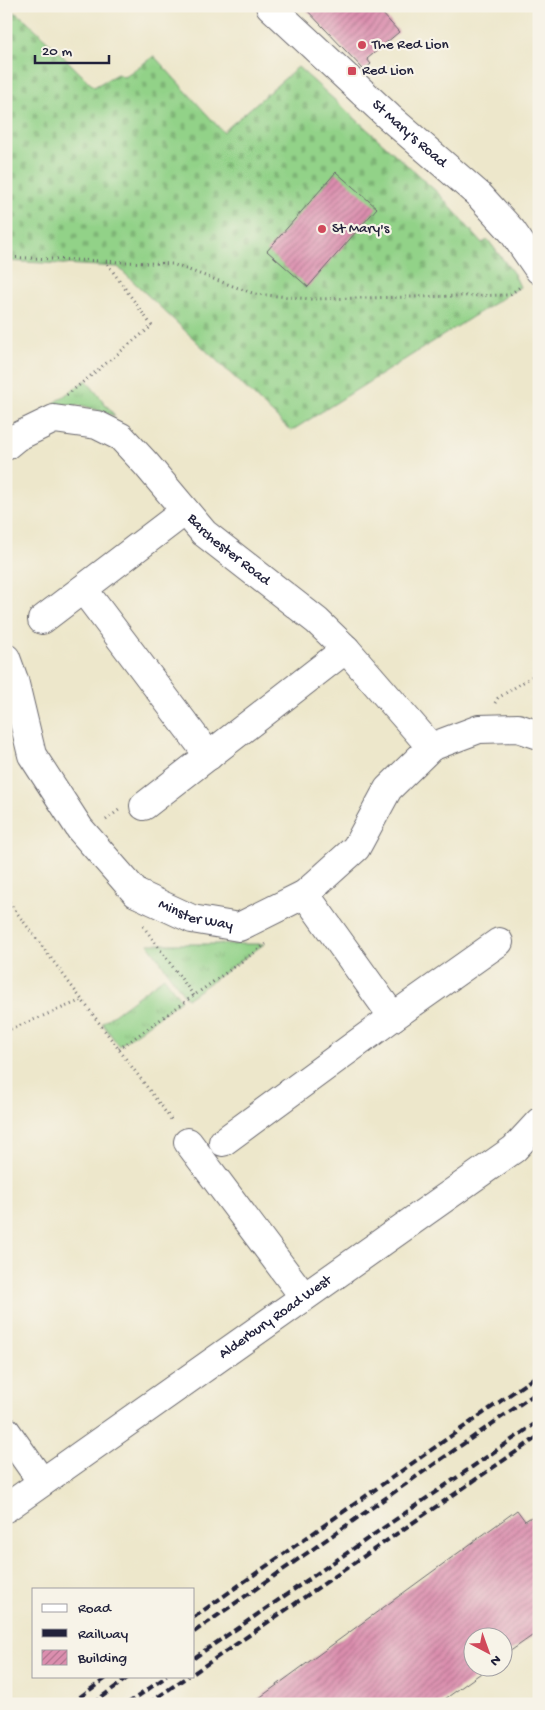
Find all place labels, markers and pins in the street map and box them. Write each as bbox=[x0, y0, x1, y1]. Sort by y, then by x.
place label: The Red Lion bbox=[371, 36, 449, 54]
marker: The Red Lion bbox=[356, 39, 368, 51]
place label: Red Lion bbox=[362, 62, 414, 80]
marker: Red Lion bbox=[346, 65, 358, 77]
place label: St Mary's bbox=[332, 220, 390, 238]
marker: St Mary's bbox=[316, 223, 328, 235]

